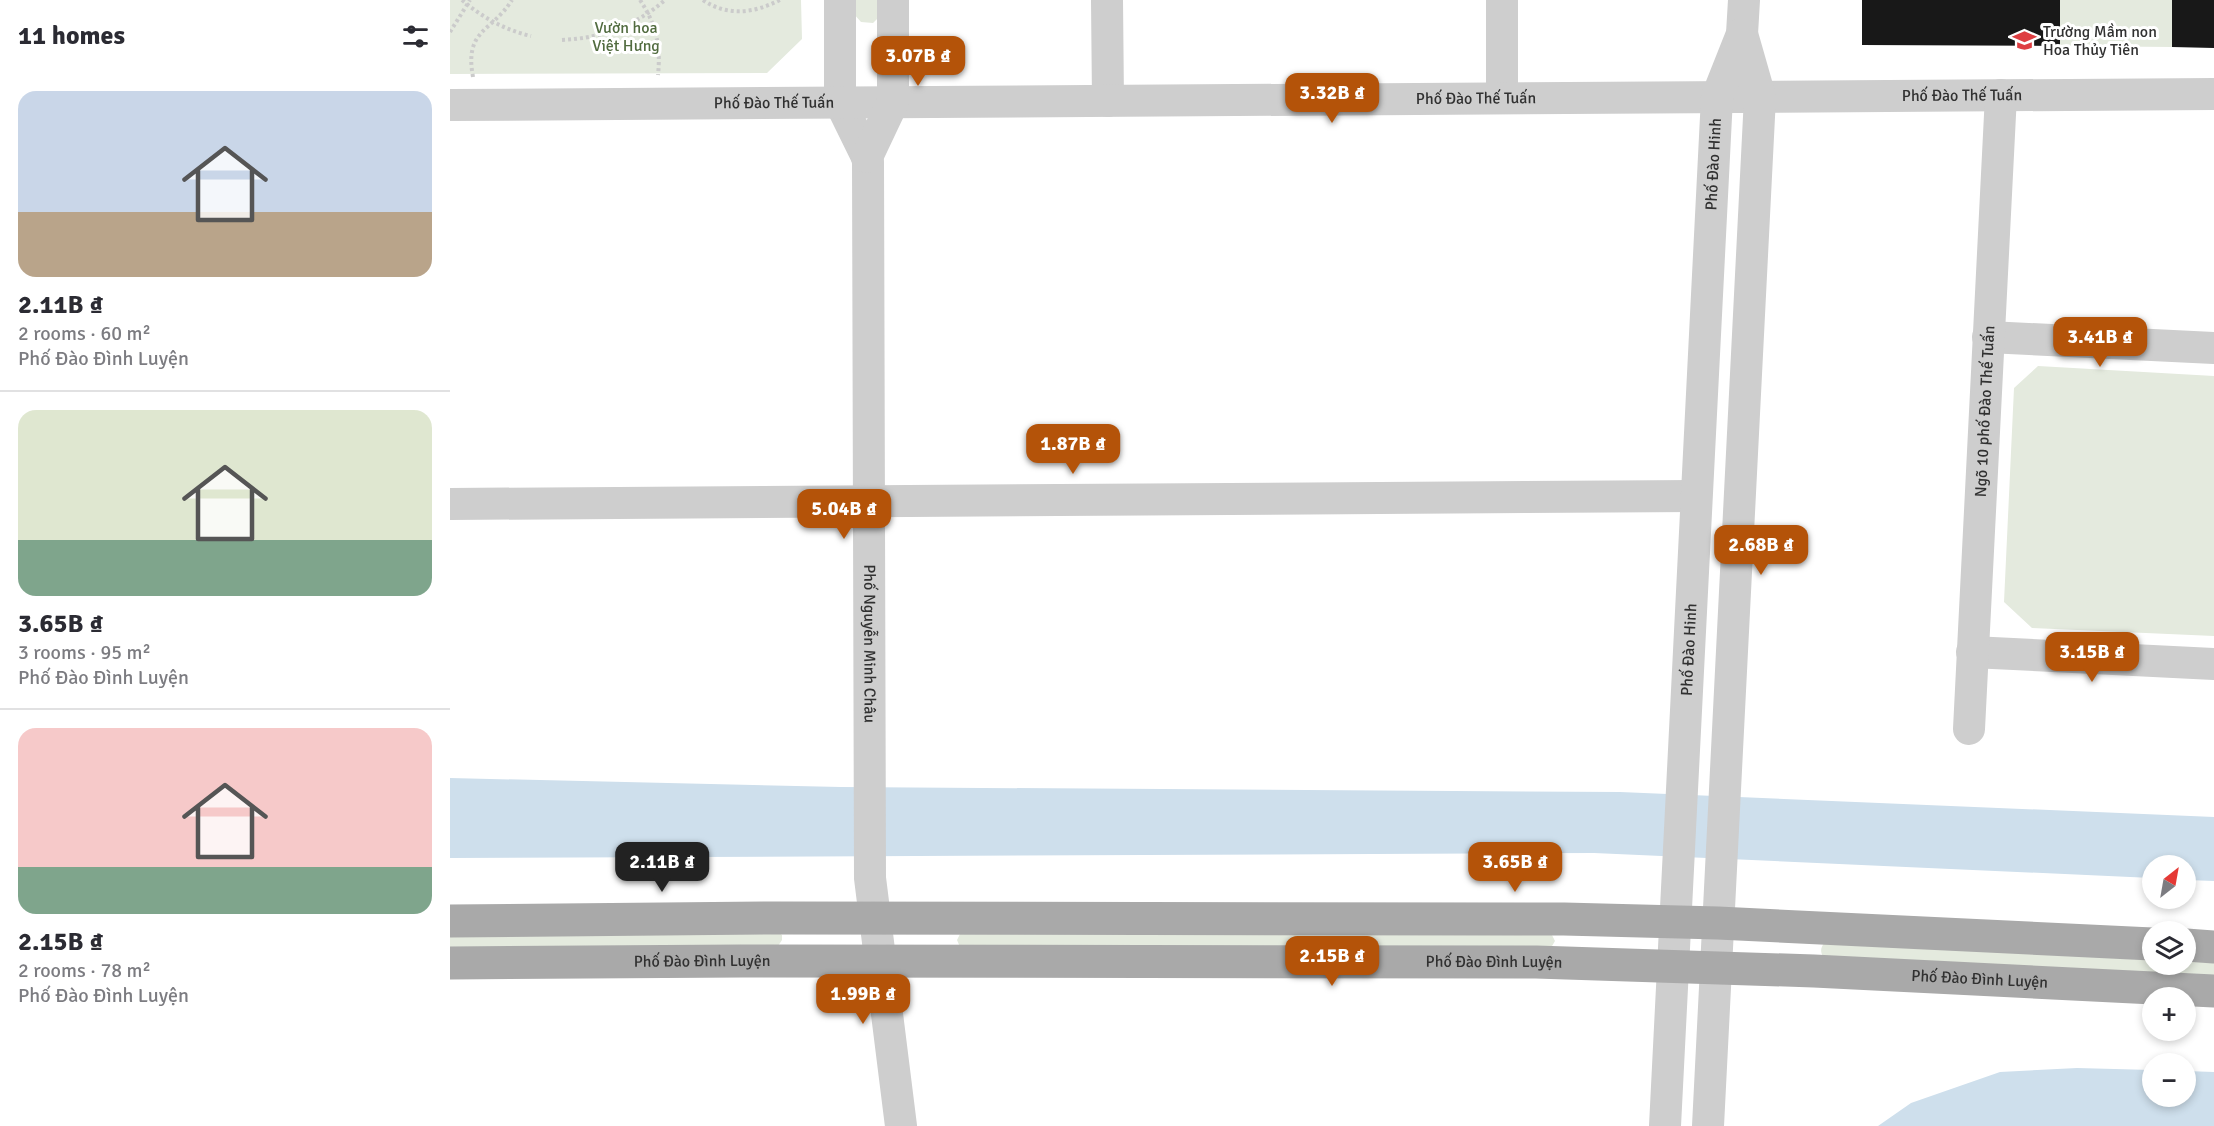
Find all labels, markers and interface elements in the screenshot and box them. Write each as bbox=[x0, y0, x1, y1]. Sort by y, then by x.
park label: Vườn hoa Việt Hưng bbox=[592, 18, 660, 56]
text: 11 homes bbox=[18, 20, 125, 52]
icon: filters bbox=[399, 20, 432, 53]
place label: Trường Mầm non Hoa Thủy Tiên bbox=[2043, 22, 2157, 60]
school or university icon: Trường Mầm non Hoa Thủy Tiên bbox=[2012, 28, 2038, 54]
pin: 3.07B ₫ bbox=[863, 36, 973, 87]
text: 3.07B ₫ bbox=[885, 43, 951, 68]
pin: 3.32B ₫ bbox=[1277, 73, 1387, 124]
text: 3.32B ₫ bbox=[1299, 80, 1365, 105]
street label: Phố Đào Thế Tuấn bbox=[1902, 85, 2022, 106]
street label: Phố Đào Thế Tuấn bbox=[1416, 88, 1536, 109]
street label: Phố Đào Thế Tuấn bbox=[714, 93, 834, 113]
street label: Phố Đào Hinh bbox=[1701, 117, 1726, 211]
icon: home bbox=[171, 130, 279, 238]
text: 2.11B ₫ bbox=[18, 289, 103, 321]
pin: 3.41B ₫ bbox=[2045, 317, 2155, 368]
text: 2 rooms · 60 m² bbox=[18, 321, 151, 346]
text: 3.41B ₫ bbox=[2067, 324, 2133, 349]
street label: Ngõ 10 phố Đào Thế Tuấn bbox=[1971, 325, 1999, 498]
text: Phố Đào Đình Luyện bbox=[18, 346, 189, 371]
pin: 1.87B ₫ bbox=[1018, 424, 1128, 475]
text: 1.87B ₫ bbox=[1040, 431, 1106, 456]
icon: home bbox=[171, 449, 279, 557]
pin: 5.04B ₫ bbox=[789, 489, 899, 540]
text: 5.04B ₫ bbox=[811, 496, 877, 521]
pin: 2.68B ₫ bbox=[1706, 525, 1816, 576]
text: 2.68B ₫ bbox=[1728, 532, 1794, 557]
street label: Phố Nguyễn Minh Châu bbox=[859, 564, 880, 723]
street label: Phố Đào Hinh bbox=[1677, 603, 1701, 696]
text: 3.65B ₫ bbox=[18, 608, 103, 640]
pin: 3.15B ₫ bbox=[2037, 632, 2147, 683]
text: 3.15B ₫ bbox=[2059, 639, 2125, 664]
text: 3 rooms · 95 m² bbox=[18, 640, 151, 665]
text: Phố Đào Đình Luyện bbox=[18, 665, 189, 690]
icon: home bbox=[171, 767, 279, 875]
pin: 2.11B ₫ bbox=[607, 842, 717, 893]
pin: 3.65B ₫ bbox=[1460, 842, 1570, 893]
text: 2.11B ₫ bbox=[629, 849, 695, 874]
text: 3.65B ₫ bbox=[1482, 849, 1548, 874]
north arrow bbox=[2142, 855, 2196, 909]
map controls bbox=[2142, 855, 2196, 1107]
button: layers bbox=[2142, 921, 2196, 975]
text: 2.15B ₫ bbox=[18, 926, 103, 958]
pin: 2.15B ₫ bbox=[1277, 936, 1387, 987]
text: 2.15B ₫ bbox=[1299, 943, 1365, 968]
street label: Phố Đào Đình Luyện bbox=[634, 951, 770, 972]
street label: Phố Đào Đình Luyện bbox=[1426, 952, 1563, 973]
text: 2 rooms · 78 m² bbox=[18, 958, 151, 983]
street label: Phố Đào Đình Luyện bbox=[1911, 966, 2048, 993]
pin: 1.99B ₫ bbox=[808, 974, 918, 1025]
text: 1.99B ₫ bbox=[830, 981, 896, 1006]
text: Phố Đào Đình Luyện bbox=[18, 983, 189, 1008]
button: + bbox=[2142, 987, 2196, 1041]
button: − bbox=[2142, 1053, 2196, 1107]

